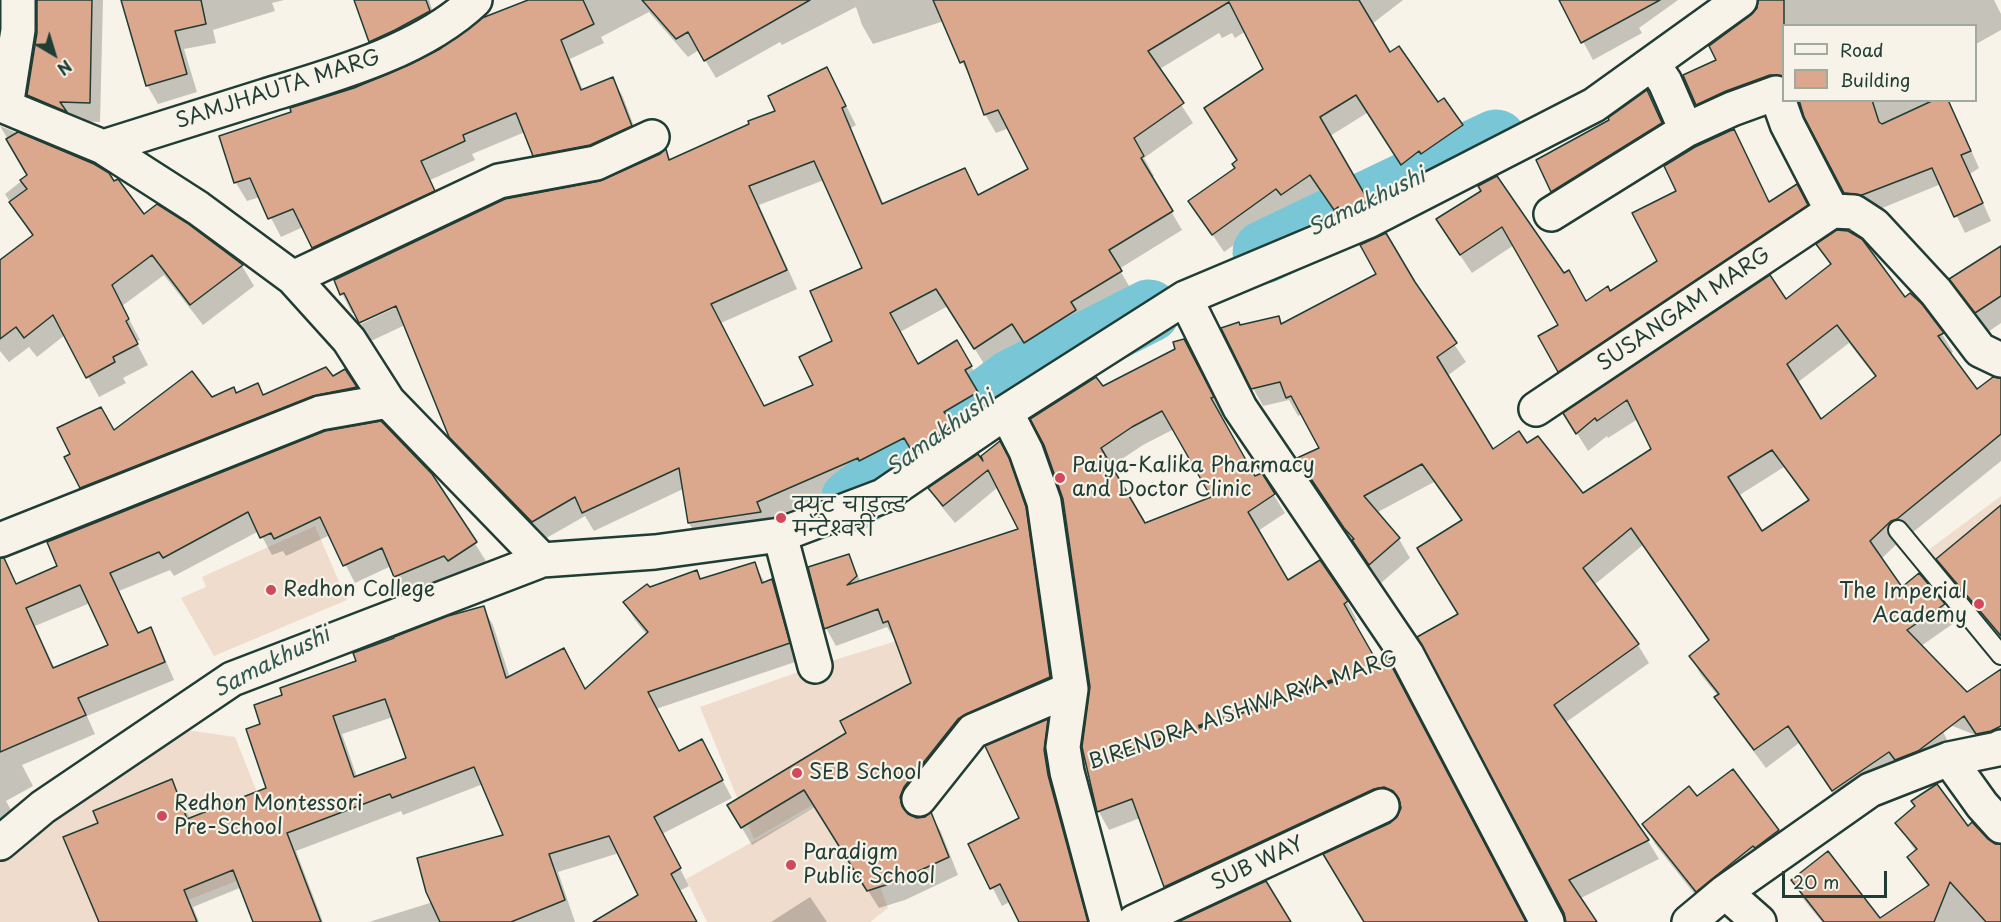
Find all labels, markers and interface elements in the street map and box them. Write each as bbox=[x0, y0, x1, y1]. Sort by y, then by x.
north arrow bbox=[24, 24, 84, 84]
legend bbox=[1782, 24, 1977, 102]
text: Road bbox=[1840, 36, 1884, 63]
street label: SAMJHAUTA MARG bbox=[173, 45, 383, 135]
text: N bbox=[53, 55, 77, 82]
text: Building bbox=[1840, 66, 1910, 93]
water label: Samakhushi bbox=[1304, 163, 1430, 243]
street label: SUSANGAM MARG bbox=[1593, 243, 1775, 377]
water label: Samakhushi bbox=[882, 386, 1000, 482]
place label: Paiya-Kalika Pharmacy and Doctor Clinic bbox=[1072, 453, 1315, 503]
marker: Paiya-Kalika Pharmacy and Doctor Clinic bbox=[1053, 471, 1067, 485]
place label: क्युट चाइल्ड मन्टेश्वरी bbox=[793, 493, 907, 543]
marker: क्युट चाइल्ड मन्टेश्वरी bbox=[774, 511, 788, 525]
place label: Redhon College bbox=[283, 577, 435, 603]
place label: The Imperial Academy bbox=[1839, 579, 1967, 629]
marker: Redhon College bbox=[264, 583, 278, 597]
marker: The Imperial Academy bbox=[1972, 597, 1986, 611]
water label: Samakhushi bbox=[209, 622, 335, 704]
street label: BIRENDRA AISHWARYA MARG bbox=[1085, 646, 1401, 776]
place label: SEB School bbox=[809, 760, 922, 786]
marker: SEB School bbox=[790, 766, 804, 780]
place label: Redhon Montessori Pre-School bbox=[174, 791, 363, 841]
marker: Redhon Montessori Pre-School bbox=[155, 809, 169, 823]
street label: SUB WAY bbox=[1208, 832, 1308, 896]
place label: Paradigm Public School bbox=[803, 840, 935, 890]
marker: Paradigm Public School bbox=[784, 858, 798, 872]
scale bar bbox=[1785, 859, 1890, 897]
text: 20 m bbox=[1793, 868, 1839, 895]

